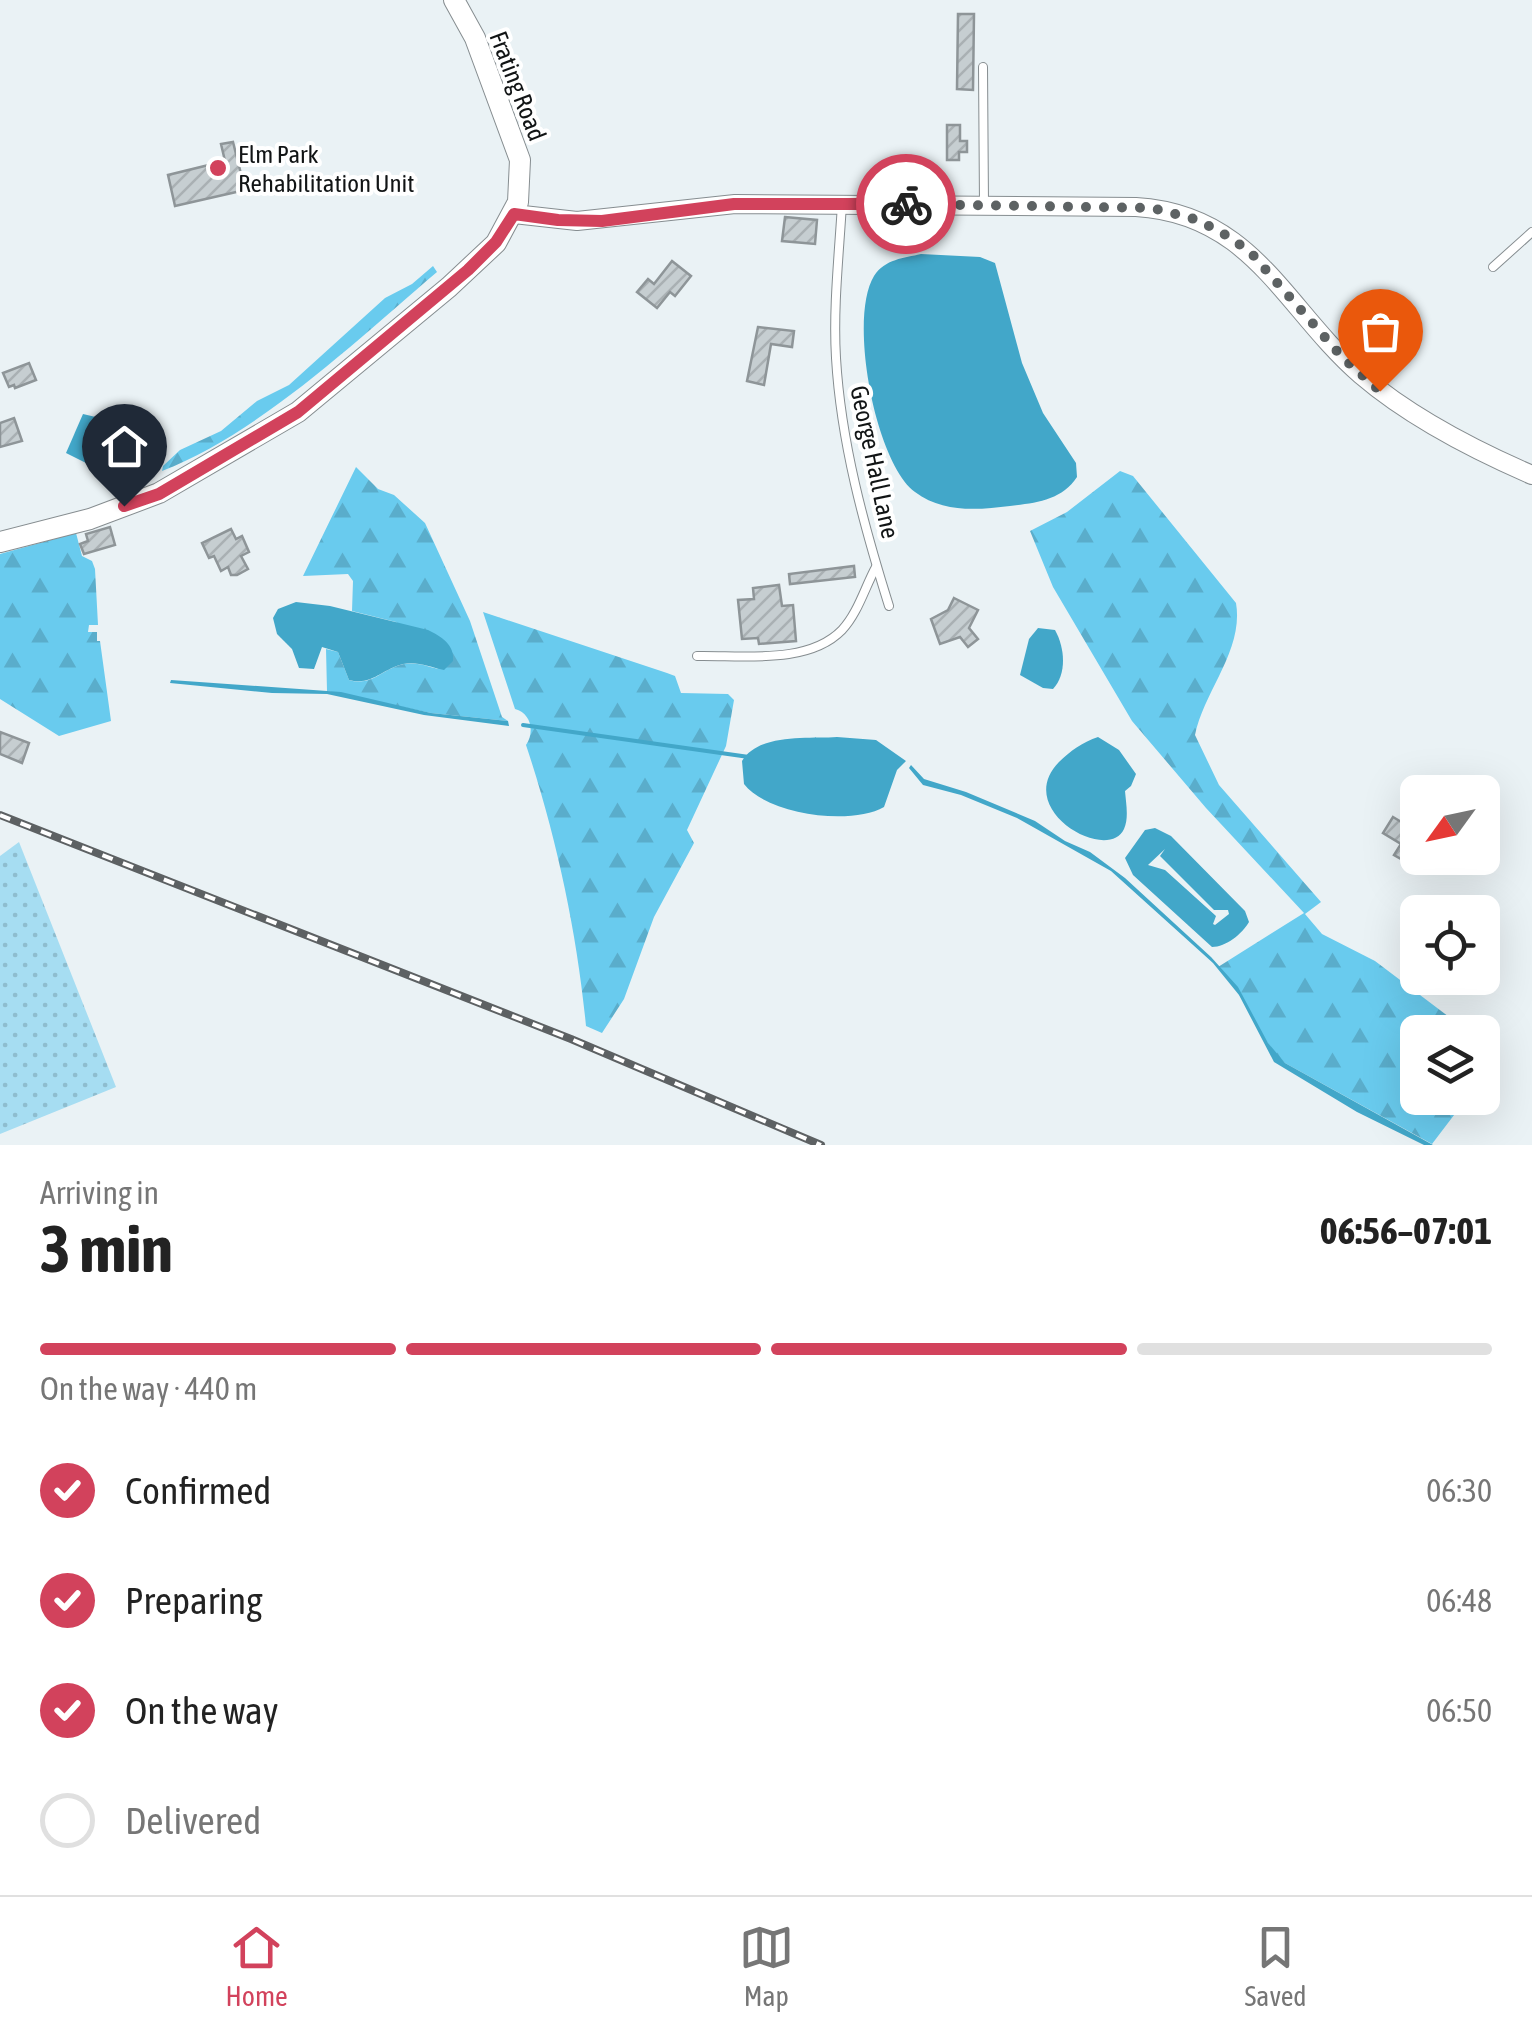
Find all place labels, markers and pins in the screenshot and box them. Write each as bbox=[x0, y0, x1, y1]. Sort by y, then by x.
place label: Elm Park Rehabilitation Unit bbox=[238, 140, 414, 197]
marker: Elm Park Rehabilitation Unit bbox=[207, 157, 229, 179]
pin bbox=[1338, 289, 1423, 392]
pin bbox=[82, 404, 167, 507]

